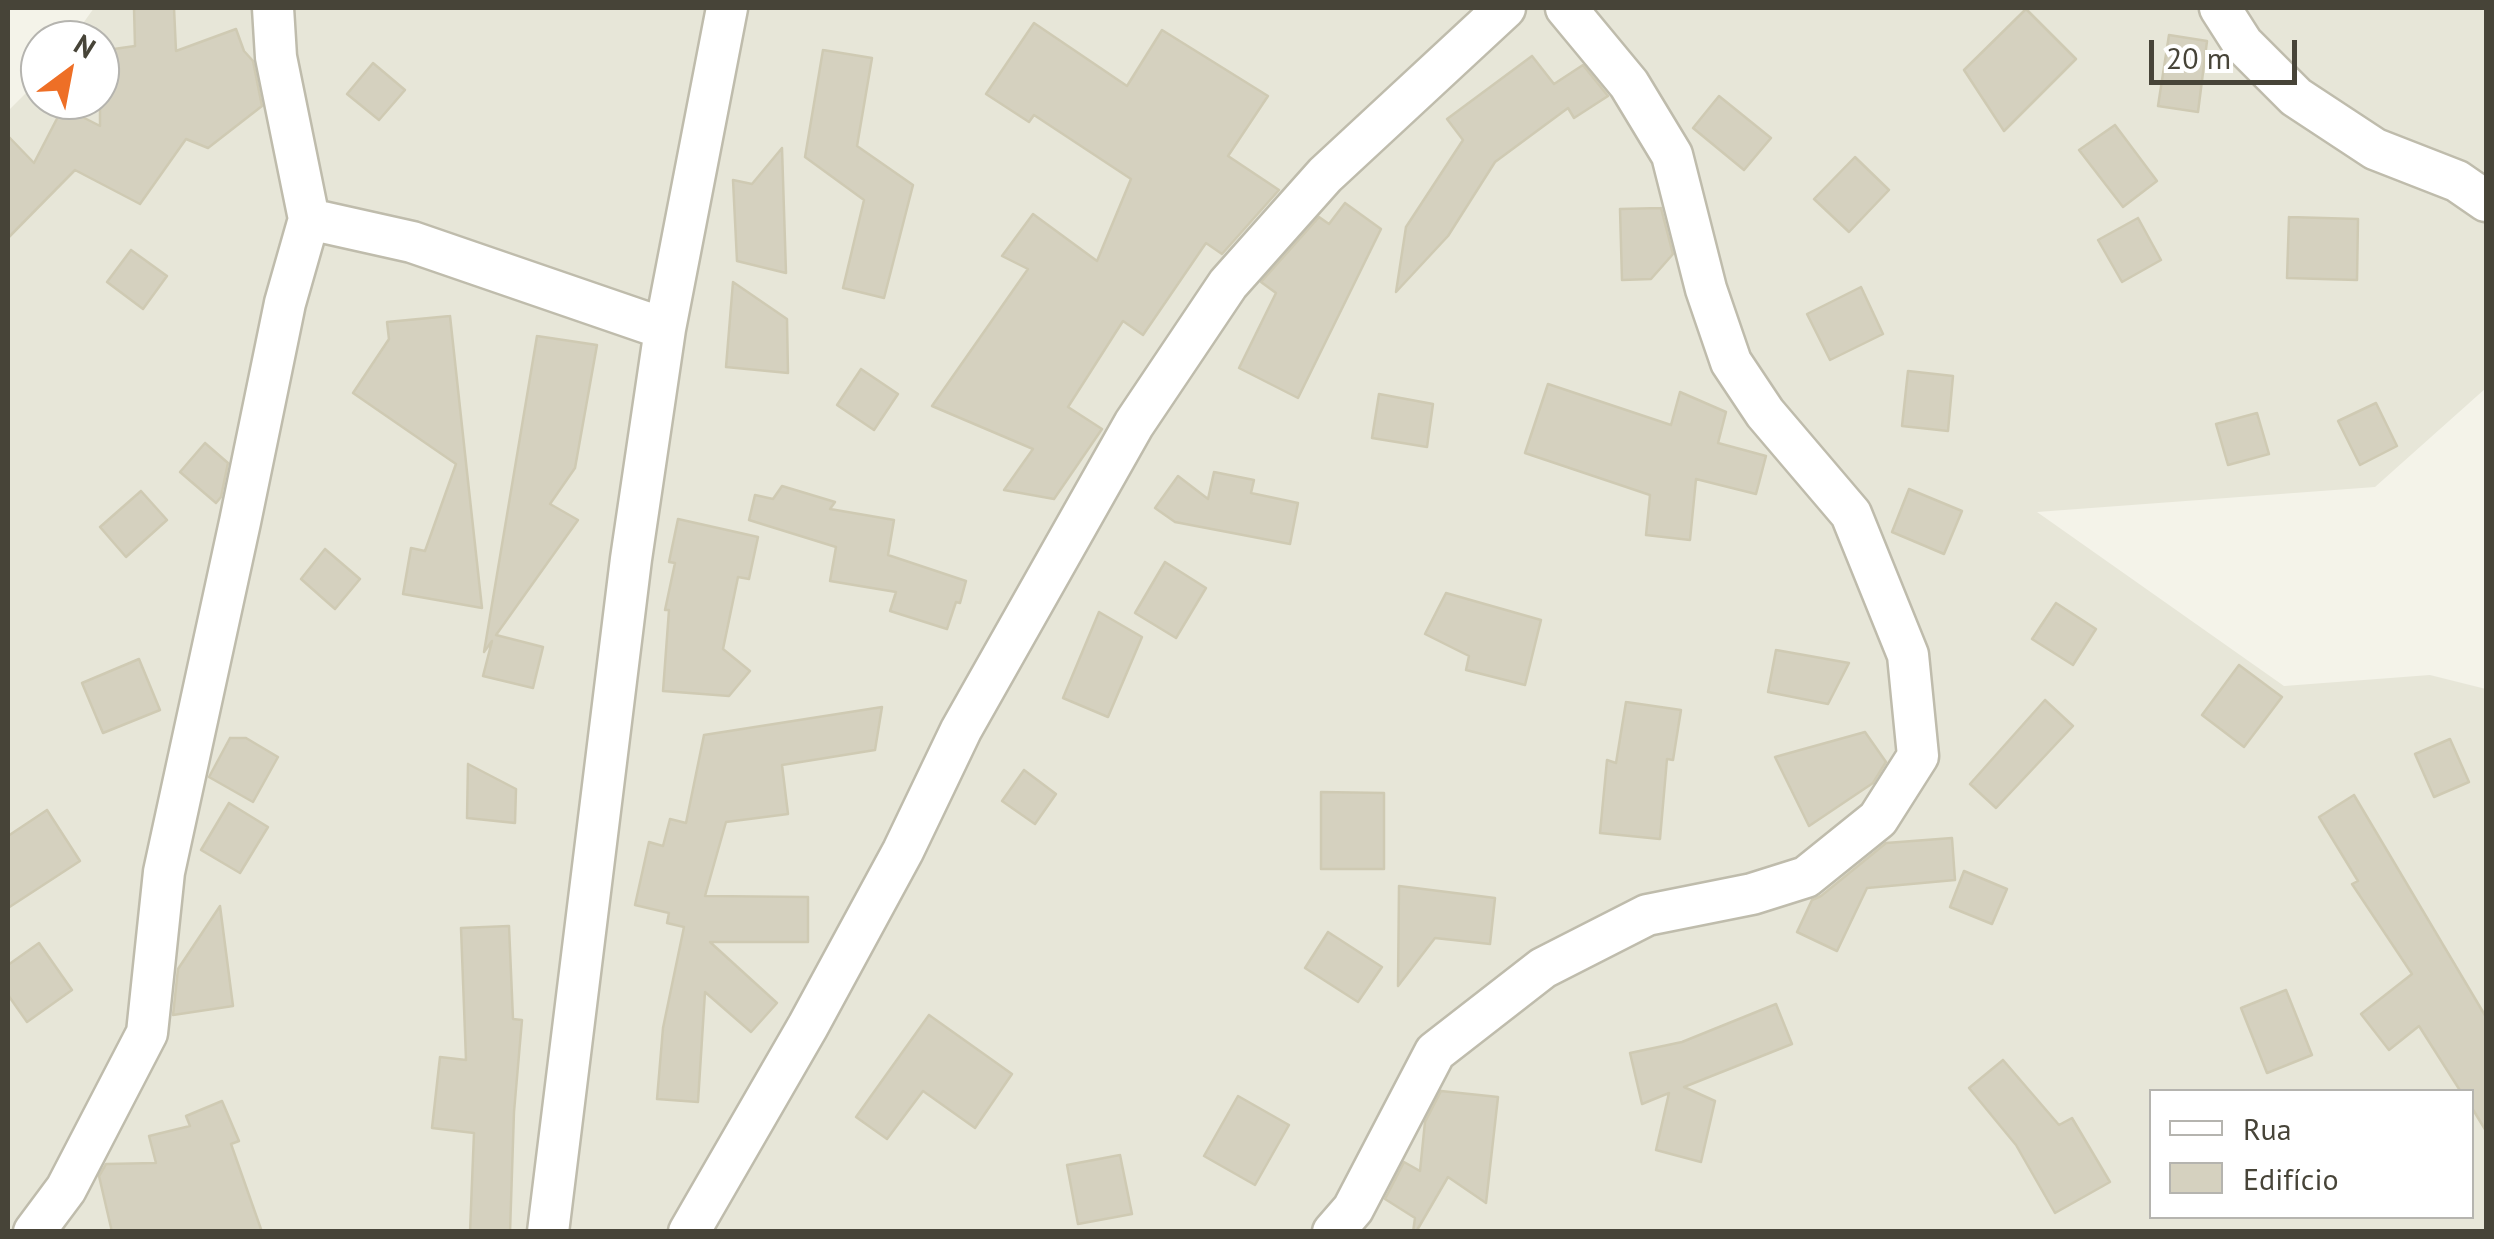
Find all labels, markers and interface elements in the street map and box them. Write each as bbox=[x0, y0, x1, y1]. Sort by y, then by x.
north arrow bbox=[20, 20, 120, 120]
scale bar bbox=[2154, 20, 2302, 82]
text: N bbox=[67, 25, 103, 66]
text: 20 m bbox=[2166, 38, 2231, 77]
legend bbox=[2149, 1089, 2474, 1219]
text: Rua bbox=[2243, 1109, 2292, 1148]
text: Edifício bbox=[2243, 1159, 2339, 1198]

